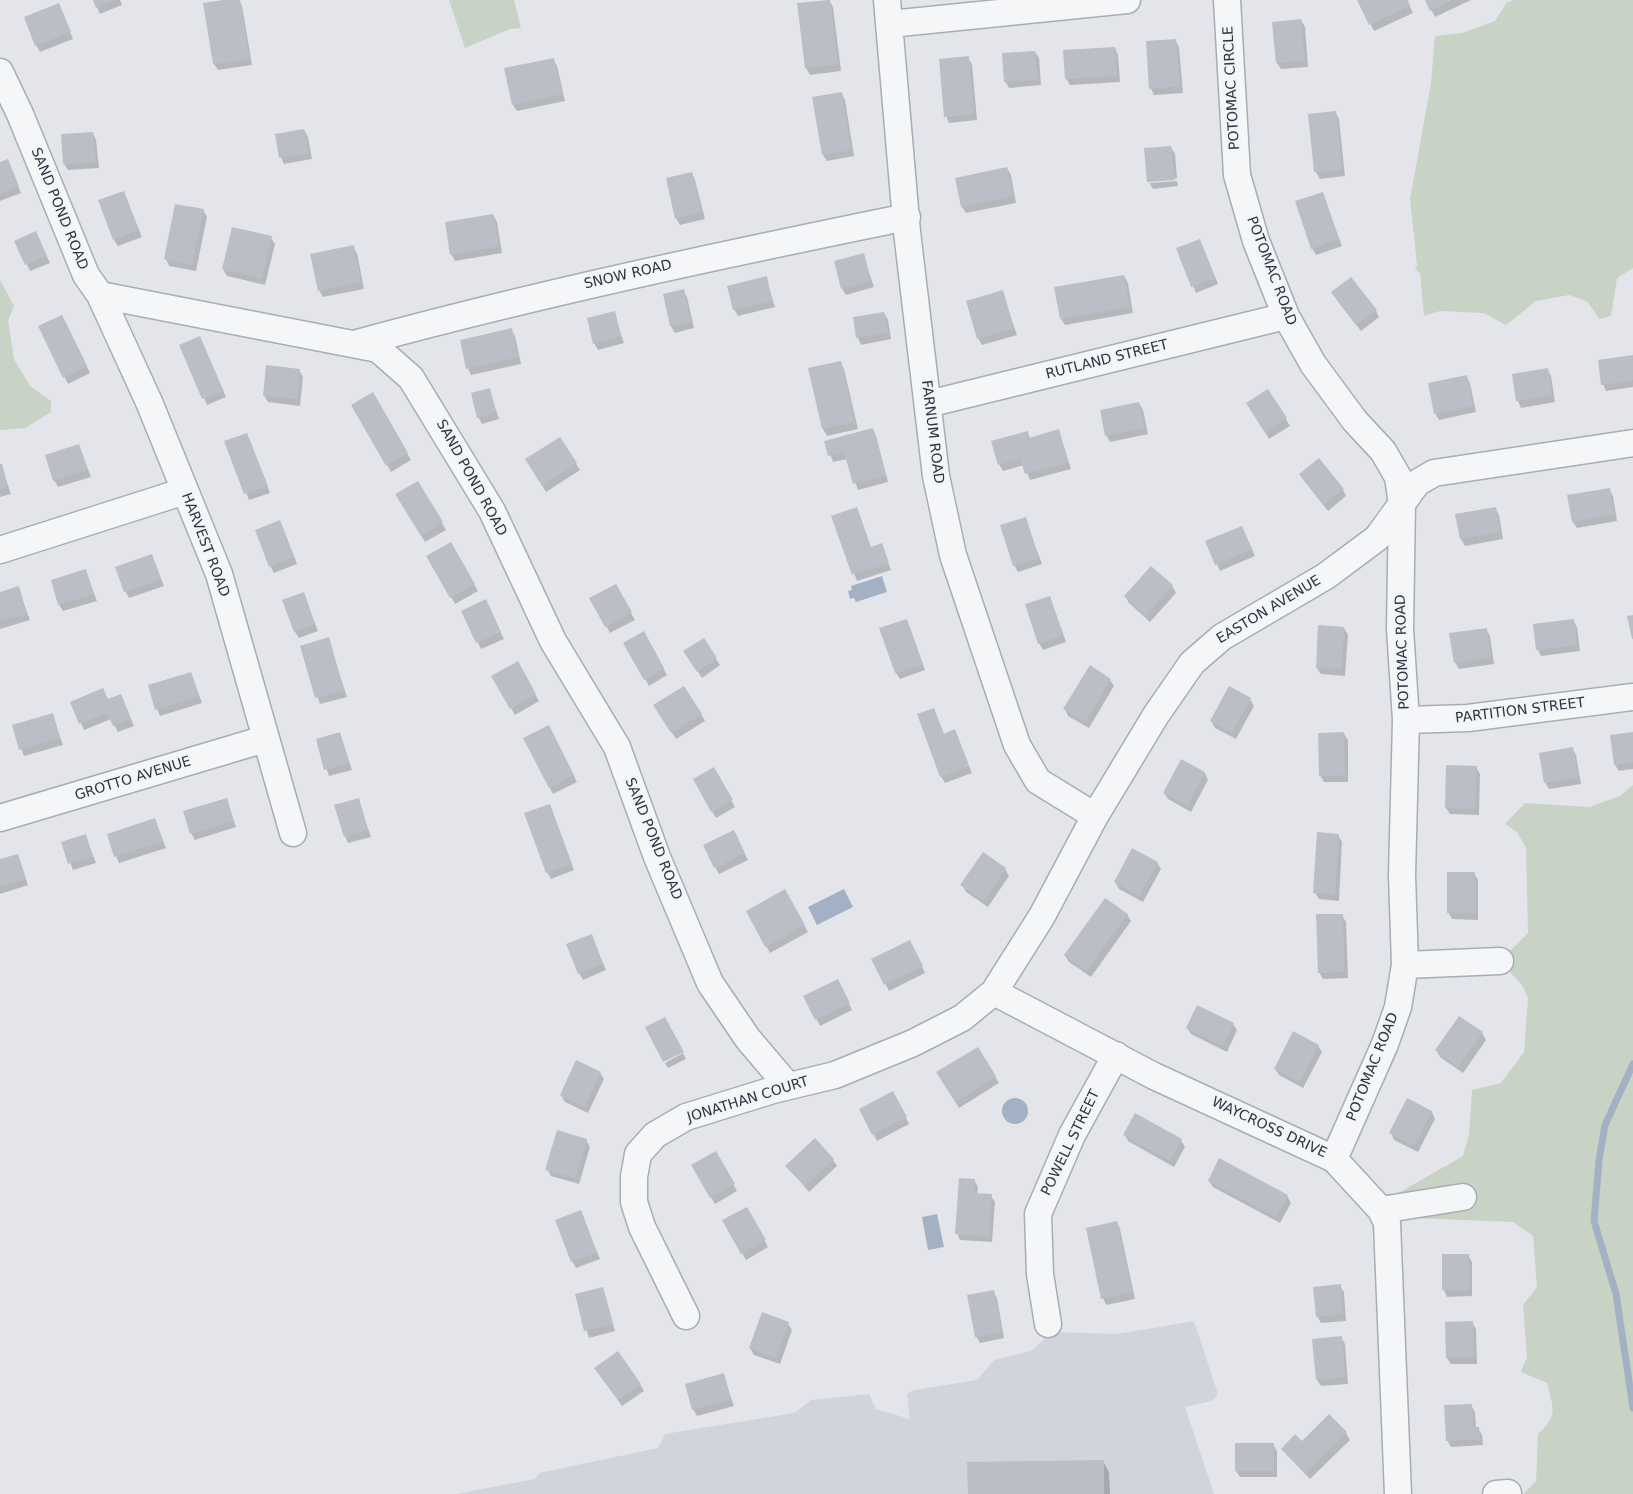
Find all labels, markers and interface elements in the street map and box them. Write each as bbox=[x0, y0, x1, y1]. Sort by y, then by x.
street label: POTOMAC CIRCLE bbox=[1220, 26, 1244, 150]
street label: SAND POND ROAD bbox=[27, 145, 91, 273]
street label: POTOMAC ROAD bbox=[1242, 214, 1300, 328]
street label: SNOW ROAD bbox=[582, 257, 674, 293]
street label: RUTLAND STREET bbox=[1044, 337, 1170, 383]
street label: FARNUM ROAD bbox=[917, 379, 947, 485]
street label: SAND POND ROAD bbox=[432, 417, 510, 539]
street label: HARVEST ROAD bbox=[177, 491, 233, 599]
street label: EASTON AVENUE bbox=[1214, 572, 1324, 648]
street label: POTOMAC ROAD bbox=[1393, 594, 1413, 710]
street label: PARTITION STREET bbox=[1454, 695, 1586, 727]
street label: GROTTO AVENUE bbox=[73, 753, 193, 805]
street label: SAND POND ROAD bbox=[621, 775, 685, 903]
street label: POTOMAC ROAD bbox=[1344, 1010, 1402, 1124]
street label: JONATHAN COURT bbox=[685, 1074, 811, 1126]
street label: POWELL STREET bbox=[1038, 1087, 1104, 1199]
street label: WAYCROSS DRIVE bbox=[1209, 1094, 1329, 1162]

